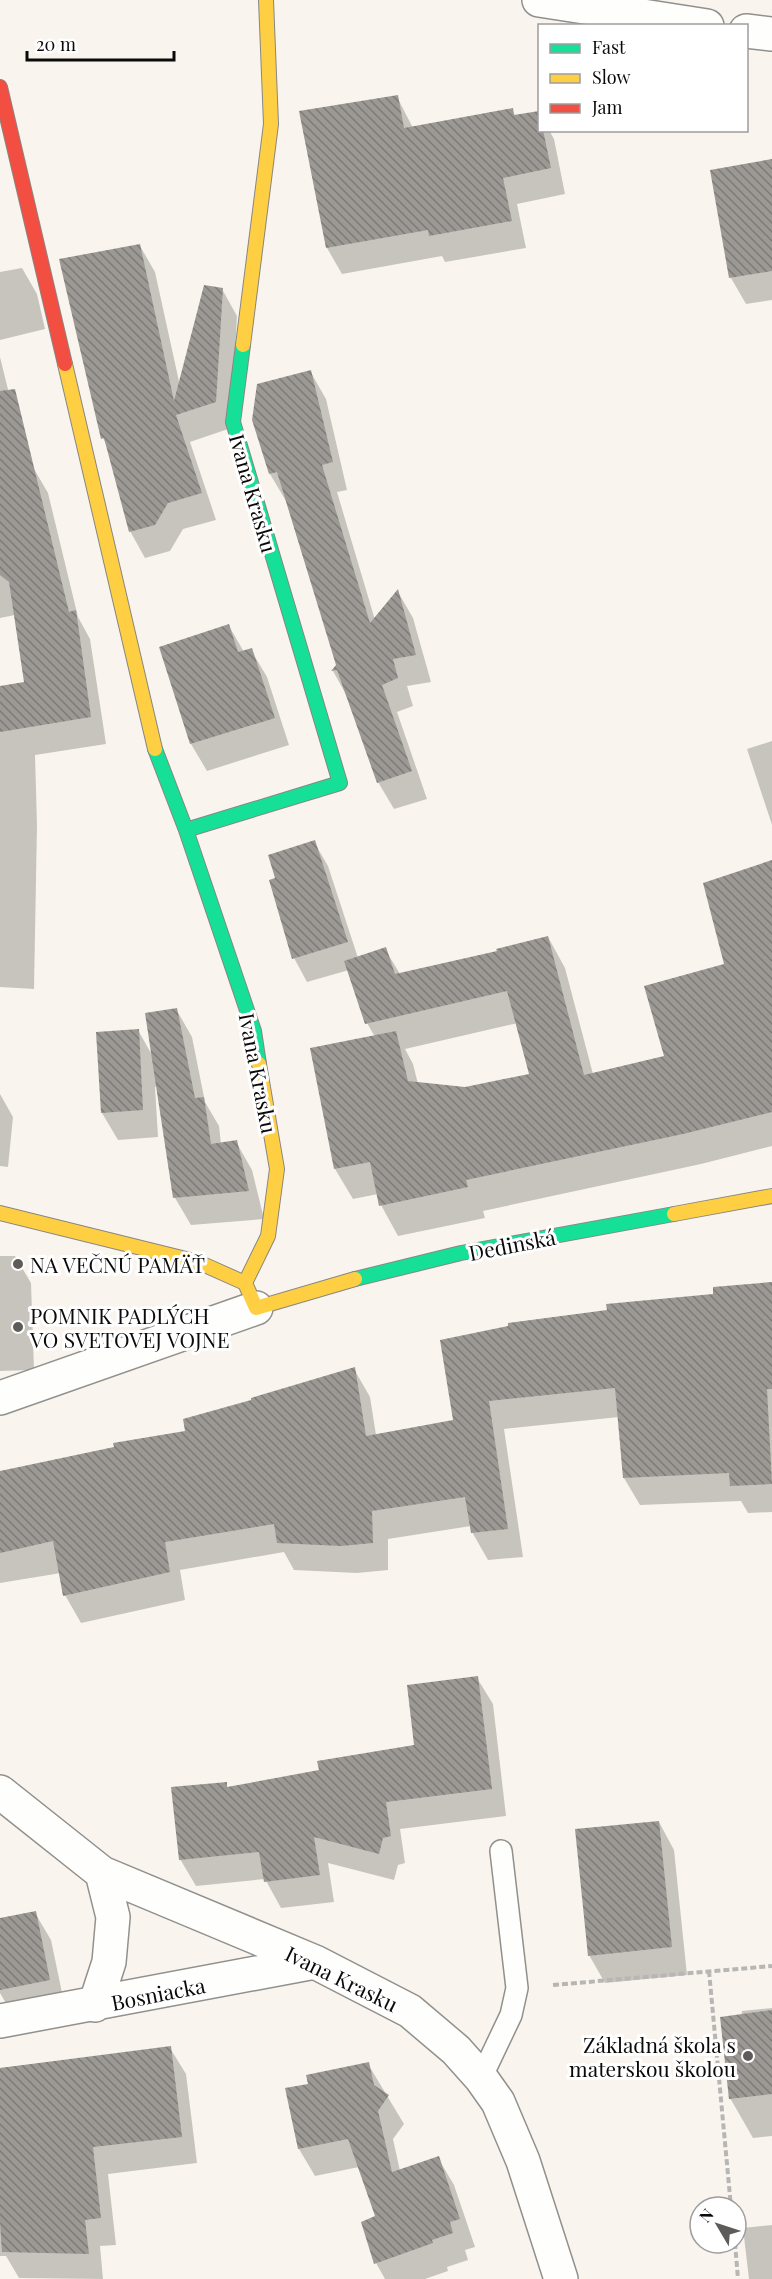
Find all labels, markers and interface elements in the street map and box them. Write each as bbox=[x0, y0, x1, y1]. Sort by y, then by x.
scale bar bbox=[27, 24, 174, 62]
legend bbox=[538, 24, 748, 132]
text: 20 m bbox=[36, 32, 76, 56]
text: Fast bbox=[592, 35, 626, 59]
text: Slow bbox=[592, 65, 630, 89]
text: Jam bbox=[591, 95, 622, 119]
street label: Ivana Krasku bbox=[224, 430, 284, 556]
street label: Ivana Krasku bbox=[234, 1010, 284, 1136]
street label: Dedinská bbox=[466, 1222, 558, 1266]
place label: NA VEČNÚ PAMÄŤ bbox=[30, 1250, 205, 1278]
marker: NA VEČNÚ PAMÄŤ bbox=[11, 1257, 25, 1271]
place label: POMNIK PADLÝCH VO SVETOVEJ VOJNE bbox=[29, 1301, 229, 1353]
marker: POMNIK PADLÝCH VO SVETOVEJ VOJNE bbox=[11, 1320, 25, 1334]
street label: Ivana Krasku bbox=[281, 1939, 403, 2017]
street label: Bosniacka bbox=[109, 1970, 208, 2016]
place label: Základná škola s materskou školou bbox=[569, 2030, 736, 2082]
marker: Základná škola s materskou školou bbox=[741, 2049, 755, 2063]
north arrow bbox=[688, 2195, 748, 2255]
text: N bbox=[694, 2204, 718, 2226]

